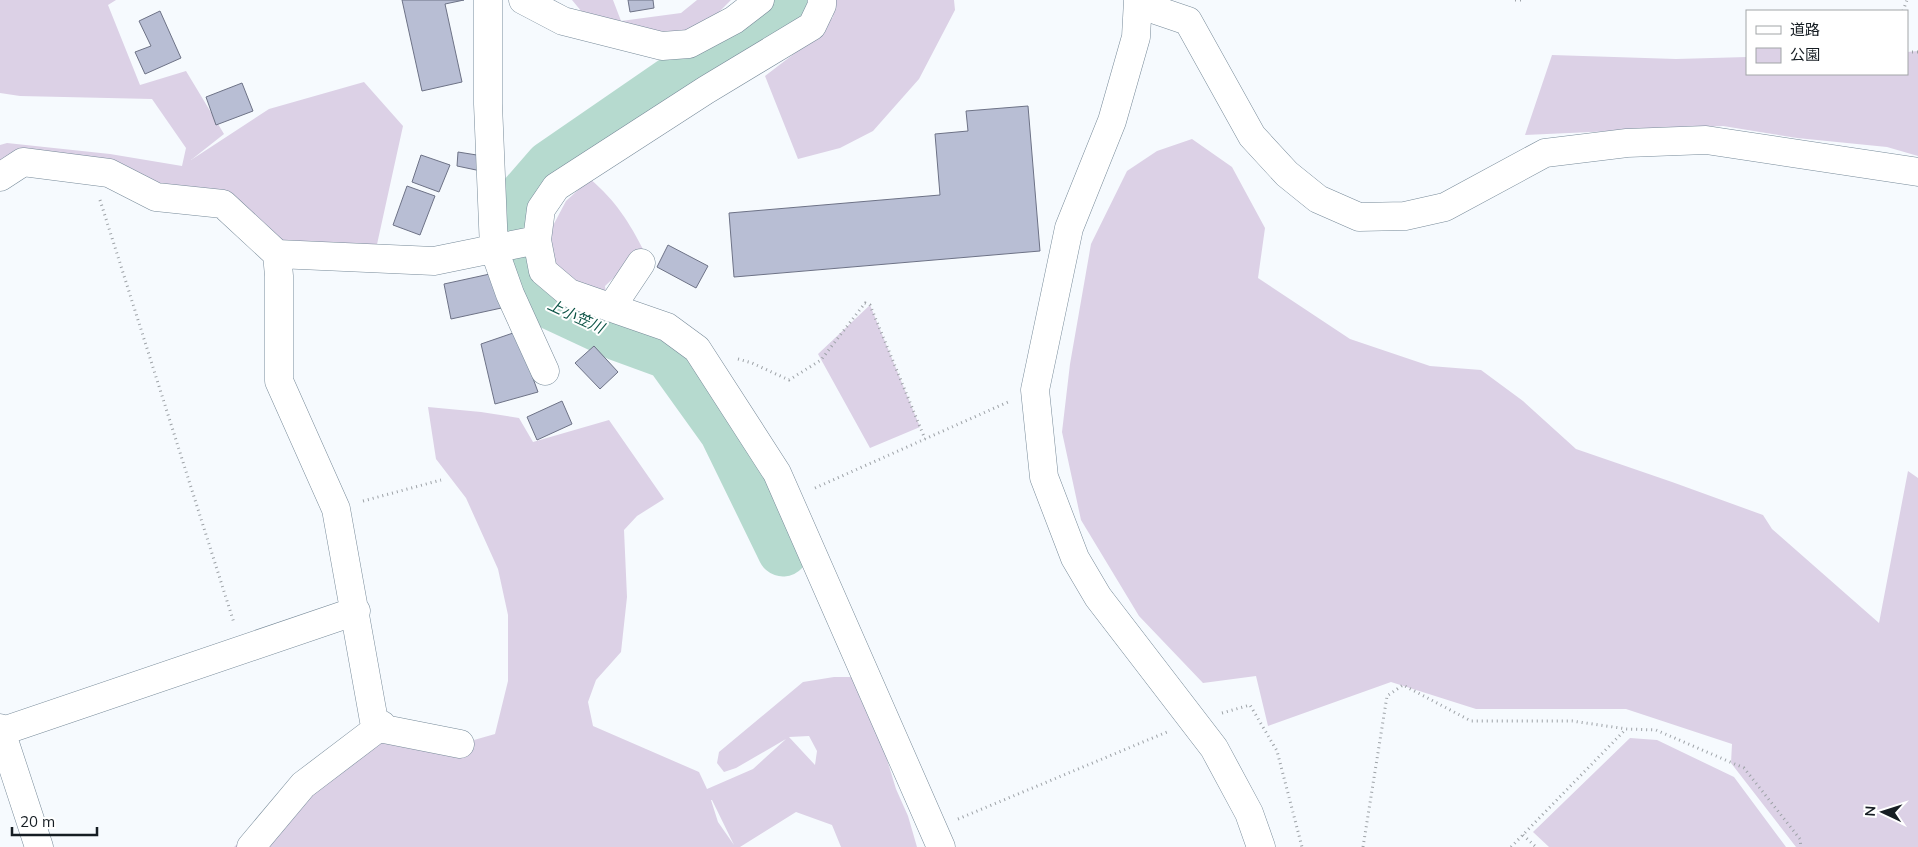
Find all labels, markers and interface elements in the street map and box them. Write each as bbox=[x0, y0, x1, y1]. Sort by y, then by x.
legend bbox=[1746, 10, 1908, 75]
text: 道路 bbox=[1790, 20, 1820, 39]
text: 公園 bbox=[1790, 45, 1820, 64]
water label: 上小笠川 bbox=[545, 295, 609, 338]
north arrow bbox=[1858, 787, 1908, 837]
scale bar bbox=[12, 804, 98, 836]
text: N bbox=[1861, 805, 1879, 817]
text: 20 m bbox=[20, 812, 55, 831]

